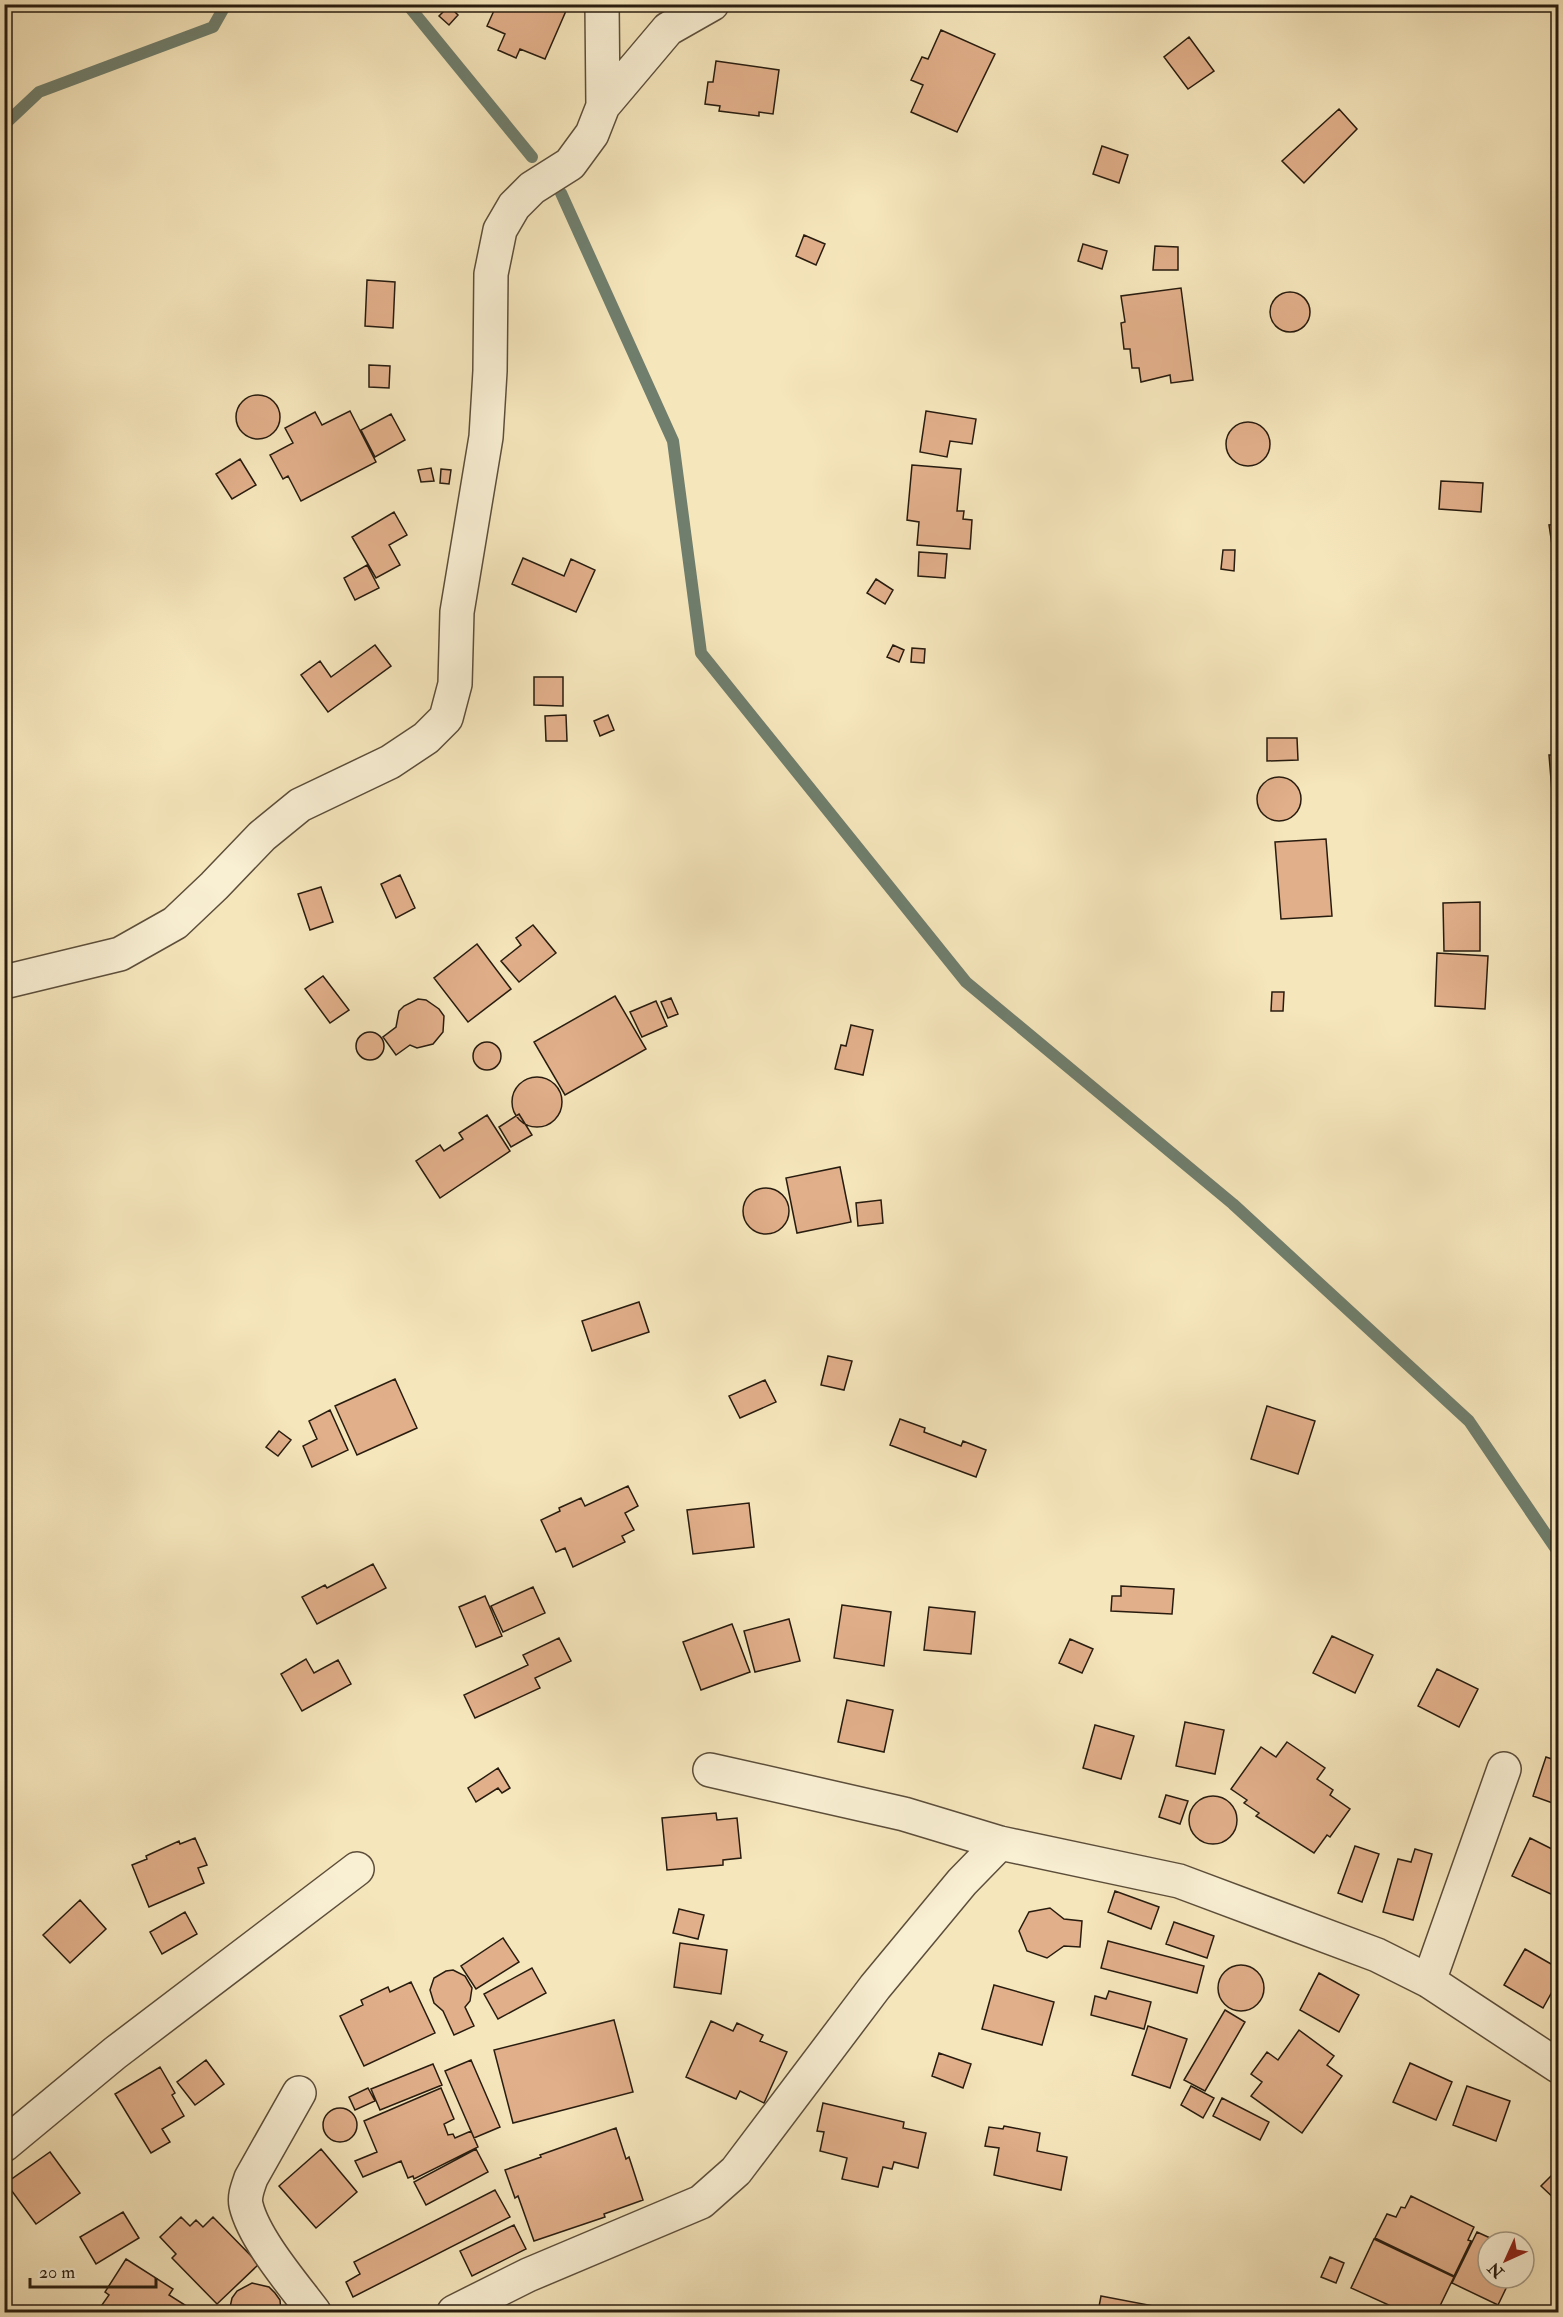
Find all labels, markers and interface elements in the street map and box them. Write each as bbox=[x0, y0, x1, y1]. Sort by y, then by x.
north arrow bbox=[1476, 2230, 1536, 2290]
scale bar bbox=[30, 2251, 156, 2289]
text: N bbox=[1483, 2257, 1509, 2283]
text: 20 m bbox=[39, 2261, 75, 2284]

